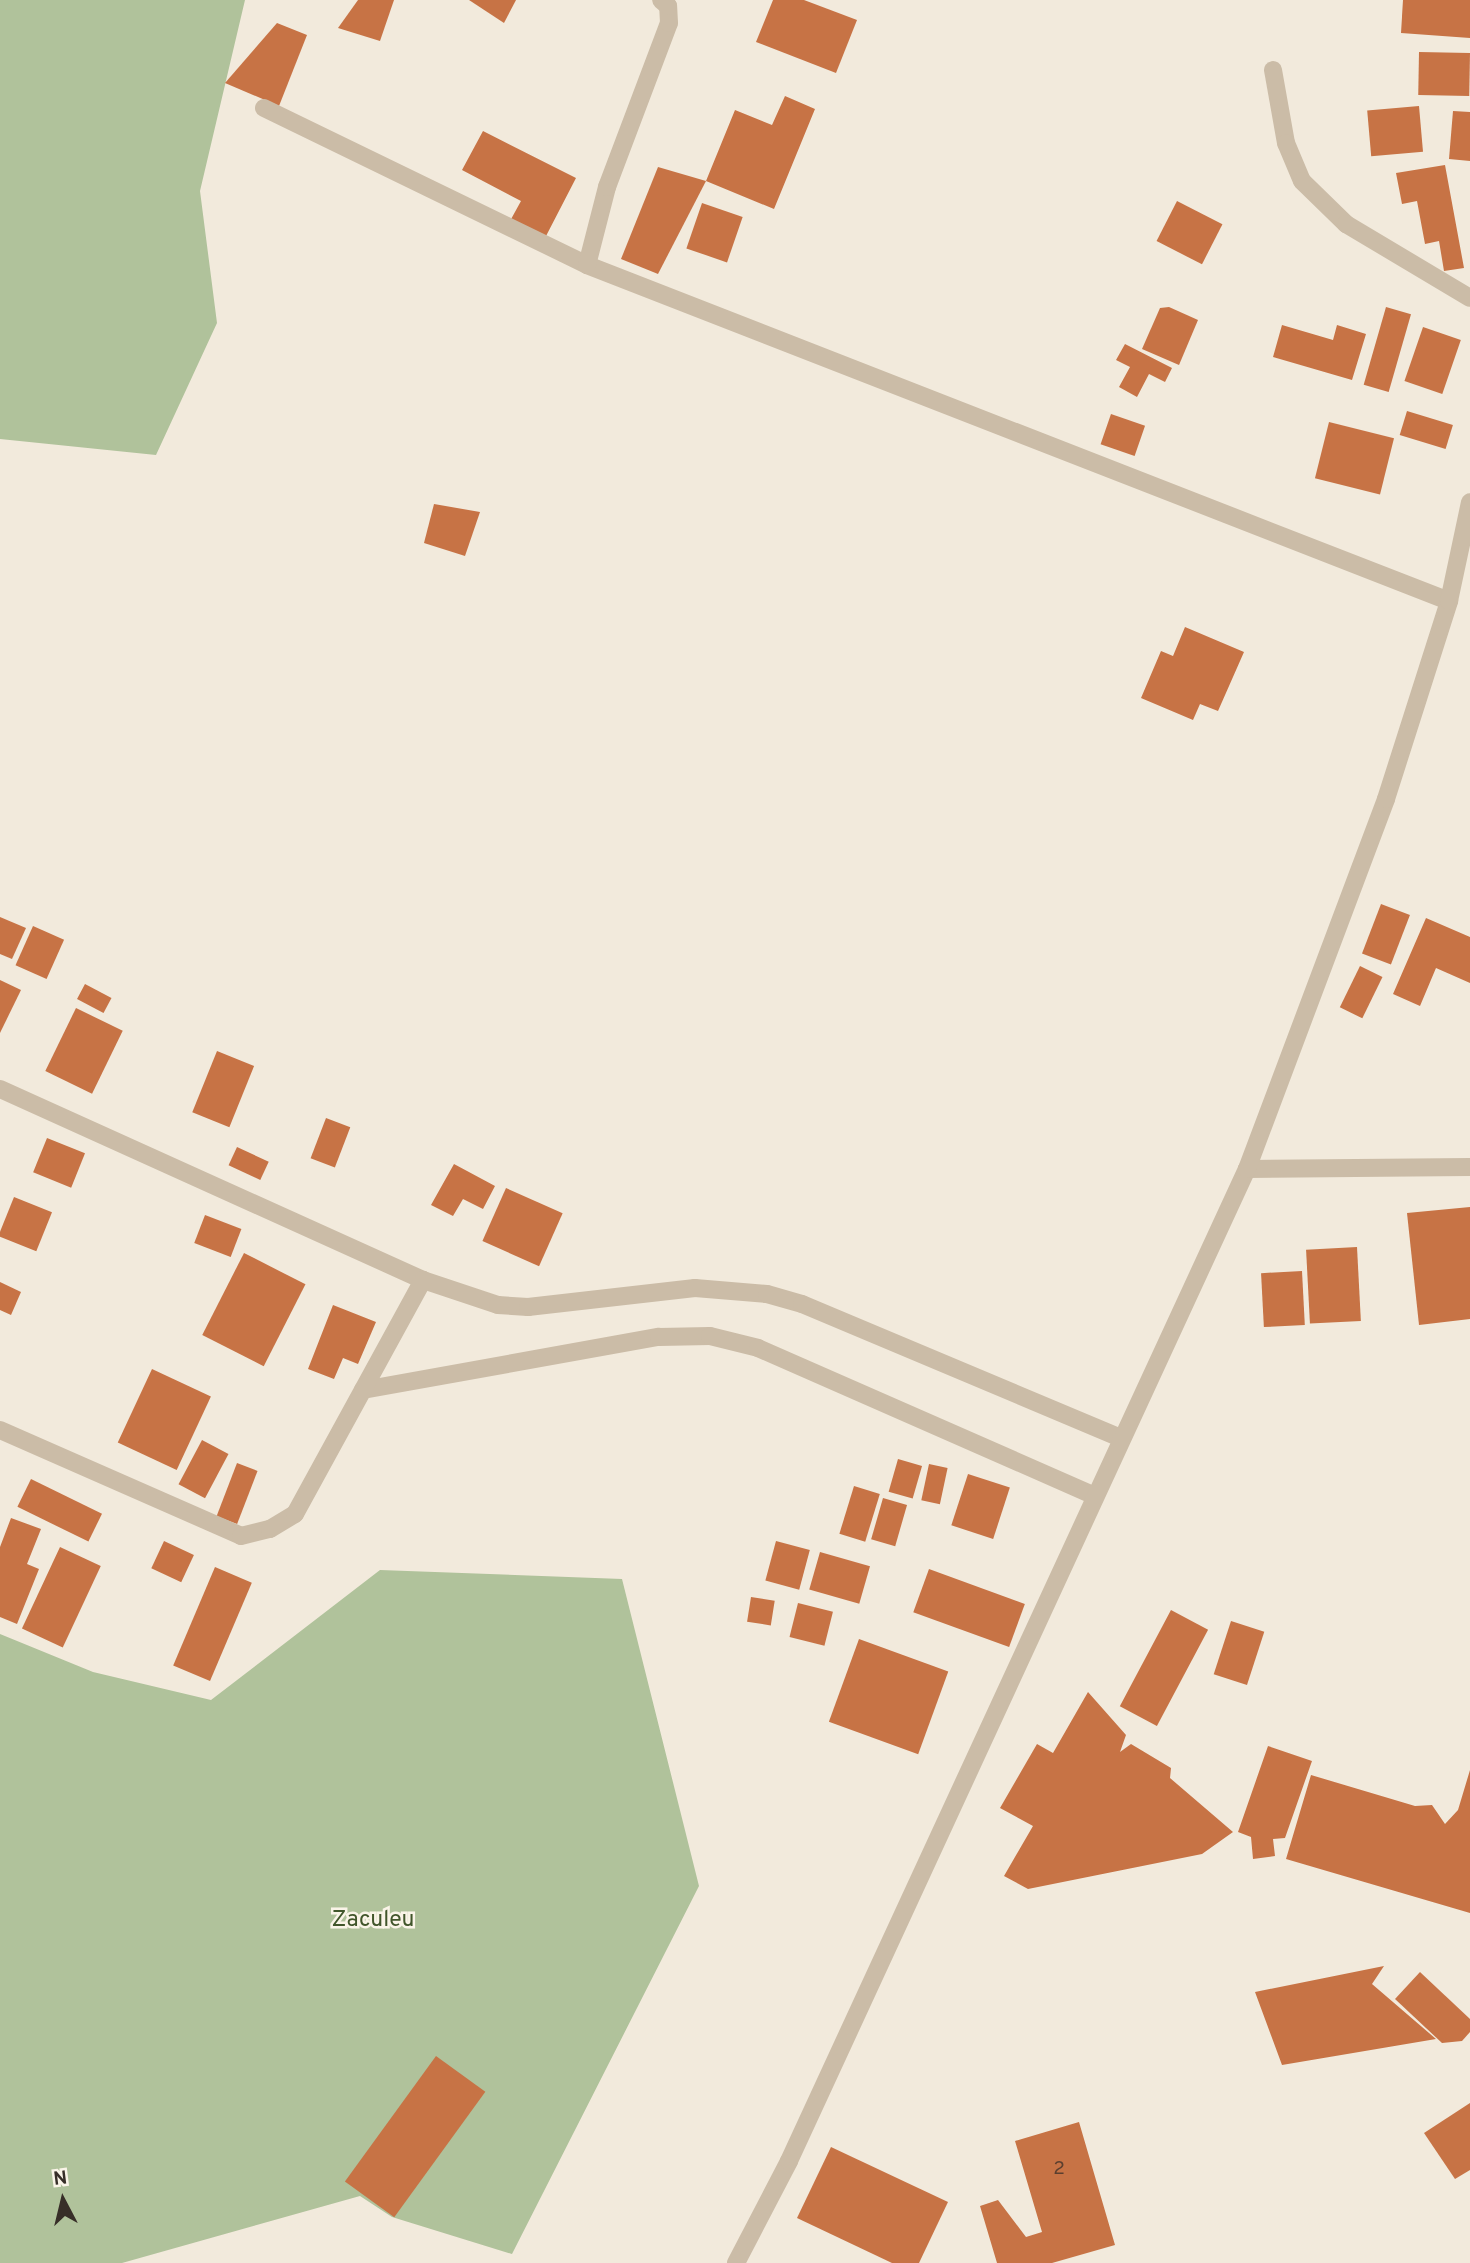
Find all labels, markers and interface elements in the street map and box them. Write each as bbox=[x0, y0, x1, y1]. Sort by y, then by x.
park label: Zaculeu bbox=[332, 1907, 414, 1935]
house number: 2 bbox=[1053, 2159, 1065, 2181]
north arrow bbox=[28, 2165, 98, 2235]
text: N bbox=[52, 2166, 69, 2192]

